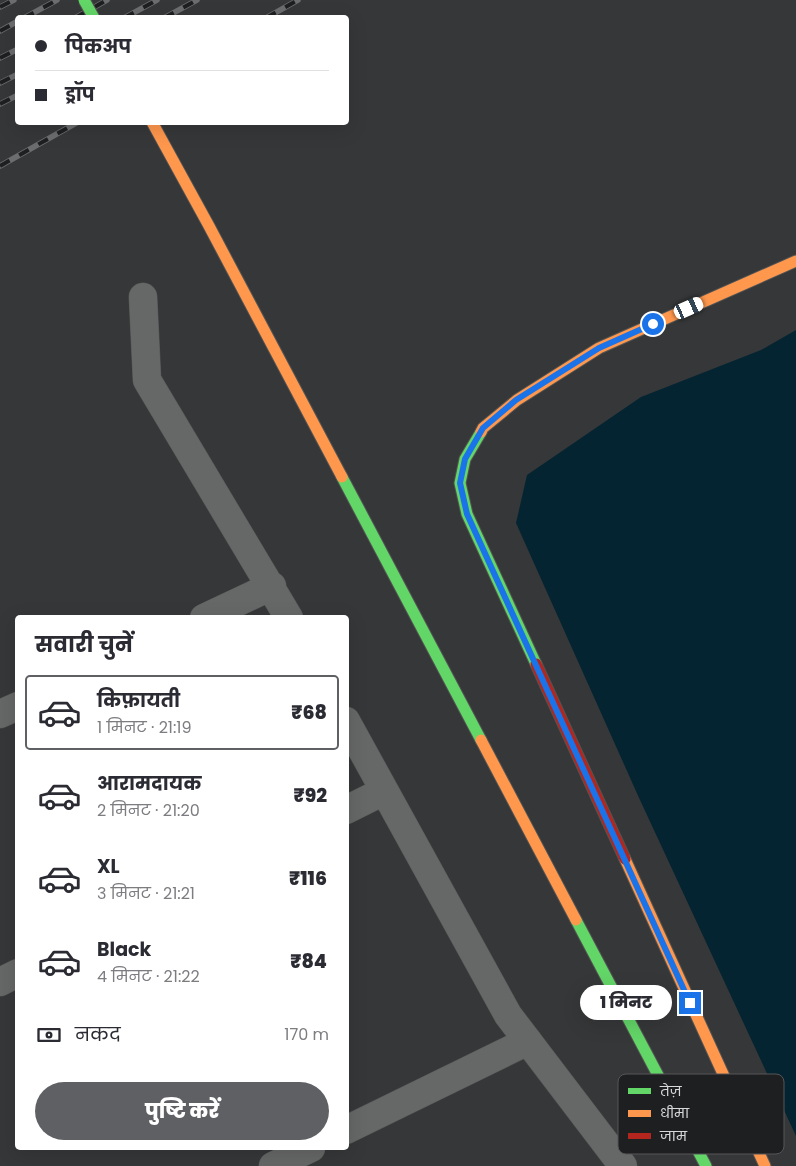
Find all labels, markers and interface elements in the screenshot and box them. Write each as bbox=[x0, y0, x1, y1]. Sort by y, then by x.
text: पिकअप bbox=[65, 33, 131, 60]
text: ड्रॉप bbox=[65, 81, 95, 108]
car bbox=[672, 295, 705, 321]
route start bbox=[642, 313, 664, 335]
text: सवारी चुनें bbox=[35, 629, 133, 660]
text: किफ़ायती bbox=[97, 687, 180, 714]
icon: car bbox=[37, 690, 82, 735]
text: ₹68 bbox=[291, 699, 327, 726]
text: 1 मिनट · 21:19 bbox=[97, 716, 192, 739]
text: आरामदायक bbox=[97, 770, 202, 797]
icon: car bbox=[37, 773, 82, 818]
text: ₹92 bbox=[294, 782, 327, 809]
text: 2 मिनट · 21:20 bbox=[97, 799, 200, 822]
text: XL bbox=[97, 853, 120, 880]
icon: car bbox=[37, 856, 82, 901]
text: ₹116 bbox=[289, 865, 327, 892]
text: 3 मिनट · 21:21 bbox=[97, 882, 195, 905]
text: Black bbox=[97, 936, 151, 963]
icon: car bbox=[37, 939, 82, 984]
text: ₹84 bbox=[290, 948, 327, 975]
text: 4 मिनट · 21:22 bbox=[97, 965, 200, 988]
callout: 1 मिनट bbox=[580, 986, 672, 1020]
text: 1 मिनट bbox=[600, 991, 652, 1014]
route end bbox=[679, 992, 701, 1014]
icon: cash bbox=[35, 1021, 63, 1049]
text: नकद bbox=[75, 1021, 120, 1048]
text: 170 m bbox=[284, 1023, 329, 1046]
legend bbox=[618, 1074, 784, 1154]
text: तेज़ bbox=[659, 1081, 683, 1101]
button: पुष्टि करें bbox=[35, 1082, 329, 1140]
text: धीमा bbox=[660, 1103, 690, 1123]
text: जाम bbox=[659, 1126, 688, 1146]

